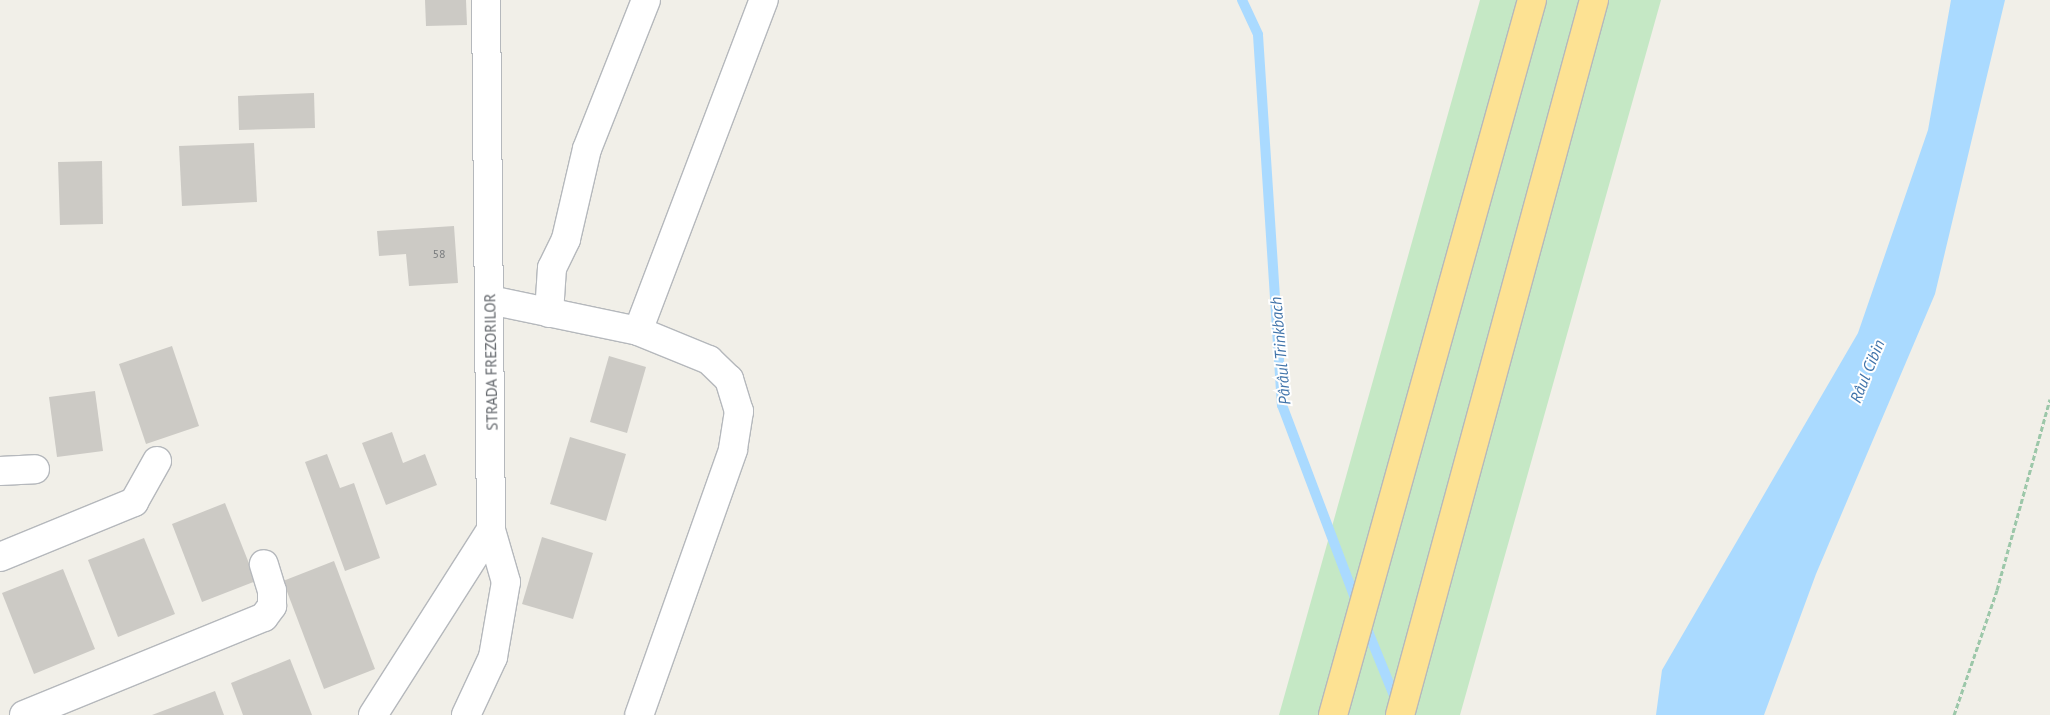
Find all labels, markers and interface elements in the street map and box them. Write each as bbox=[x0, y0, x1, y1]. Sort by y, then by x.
house number: 58 bbox=[432, 247, 446, 261]
street label: STRADA FREZORILOR bbox=[481, 293, 501, 431]
water label: Pârâul Trinkbach bbox=[1266, 296, 1294, 406]
water label: Râul Cibin bbox=[1846, 337, 1888, 405]

